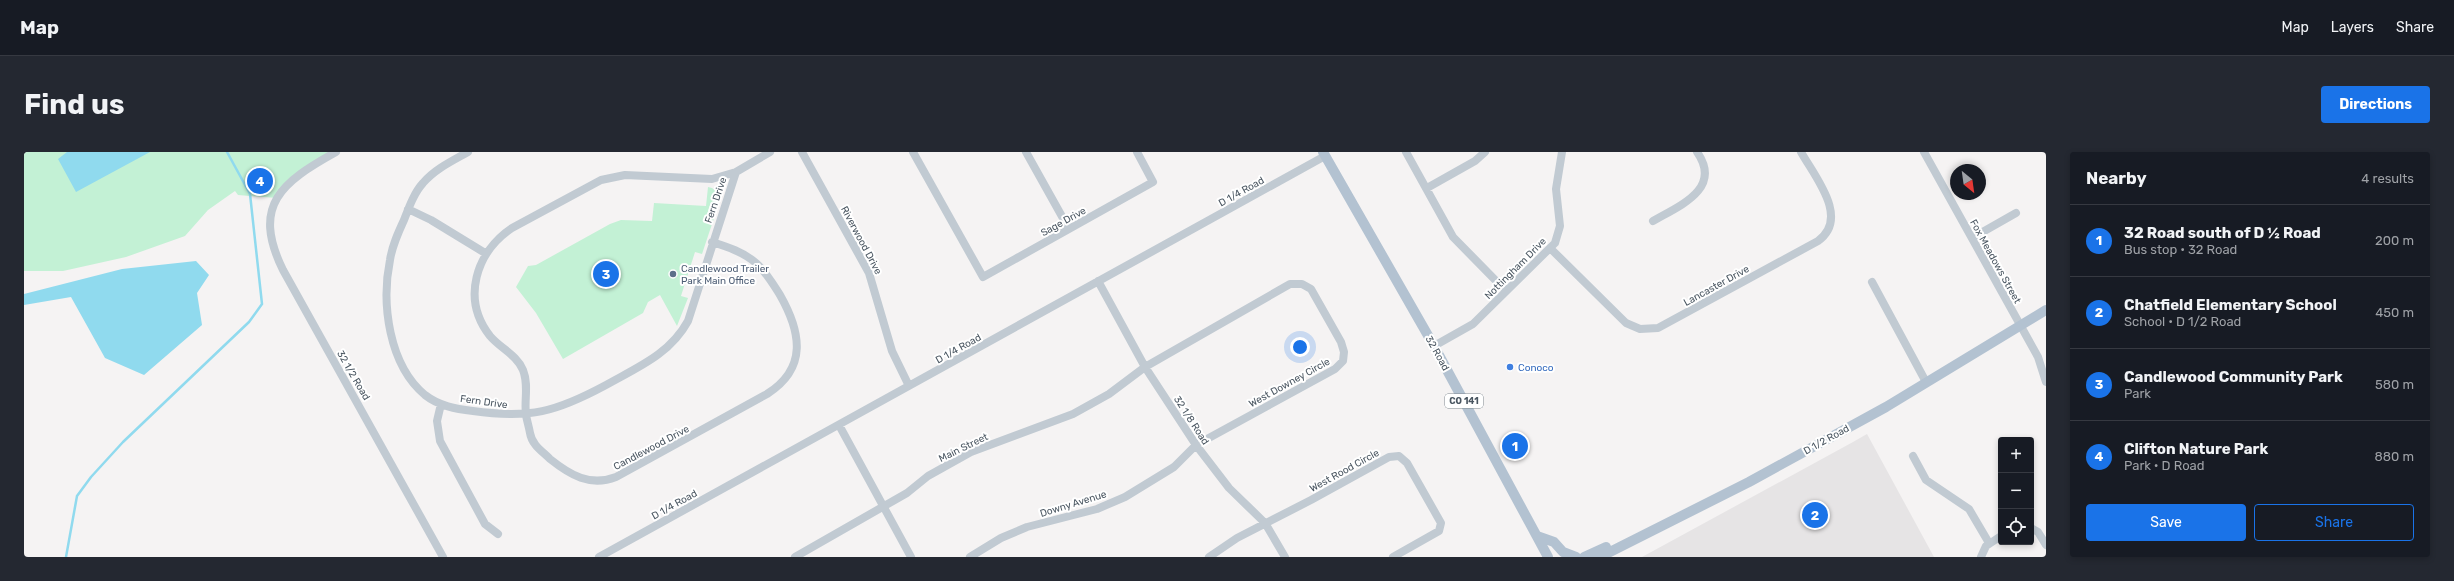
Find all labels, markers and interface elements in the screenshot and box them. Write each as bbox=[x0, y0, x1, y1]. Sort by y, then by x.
text: Map bbox=[20, 16, 59, 39]
text: Map bbox=[2282, 19, 2309, 36]
text: Layers bbox=[2331, 19, 2374, 36]
text: Share bbox=[2396, 19, 2434, 36]
button: Directions bbox=[2321, 86, 2430, 123]
text: Find us bbox=[24, 88, 124, 121]
north arrow bbox=[1950, 164, 1986, 200]
pin: 4 bbox=[247, 166, 273, 196]
text: Nearby bbox=[2086, 168, 2147, 188]
text: 4 results bbox=[2361, 171, 2414, 186]
street label: D 1/4 Road bbox=[1217, 174, 1266, 209]
street label: Fern Drive bbox=[703, 175, 730, 225]
street label: Riverwood Drive bbox=[838, 204, 884, 277]
street label: Sage Drive bbox=[1039, 204, 1089, 239]
street label: Fox Meadows Street bbox=[1967, 217, 2023, 306]
text: 32 Road south of D ½ Road bbox=[2124, 224, 2321, 242]
text: 1 bbox=[2096, 233, 2102, 248]
text: 200 m bbox=[2375, 233, 2414, 248]
street label: Nottingham Drive bbox=[1482, 235, 1549, 302]
text: Bus stop · 32 Road bbox=[2124, 242, 2237, 257]
pin: 3 bbox=[593, 259, 619, 289]
place label: Candlewood Trailer Park Main Office bbox=[681, 263, 769, 287]
street label: Lancaster Drive bbox=[1682, 263, 1752, 309]
marker: Candlewood Trailer Park Main Office bbox=[668, 269, 678, 279]
text: Chatfield Elementary School bbox=[2124, 296, 2337, 314]
text: 2 bbox=[2095, 305, 2103, 320]
text: 450 m bbox=[2375, 305, 2414, 320]
text: School · D 1/2 Road bbox=[2124, 314, 2241, 329]
street label: D 1/4 Road bbox=[934, 331, 983, 366]
street label: 32 Road bbox=[1423, 334, 1452, 373]
your location bbox=[1290, 337, 1310, 357]
street label: 32 1/2 Road bbox=[334, 349, 372, 402]
street label: West Downey Circle bbox=[1247, 355, 1332, 410]
marker: Conoco bbox=[1505, 362, 1515, 372]
place label: Conoco bbox=[1518, 362, 1554, 374]
text: Candlewood Community Park bbox=[2124, 368, 2343, 386]
text: 3 bbox=[2095, 377, 2103, 392]
text: 580 m bbox=[2375, 377, 2414, 392]
text: Park bbox=[2124, 386, 2151, 401]
street label: Fern Drive bbox=[459, 393, 509, 411]
street label: 32 1/8 Road bbox=[1171, 394, 1211, 447]
road number: CO 141 bbox=[1445, 394, 1483, 408]
street label: D 1/2 Road bbox=[1802, 422, 1851, 457]
street label: Candlewood Drive bbox=[612, 423, 692, 473]
street label: Main Street bbox=[937, 431, 990, 465]
pin: 1 bbox=[1502, 431, 1528, 461]
map controls bbox=[1998, 437, 2034, 545]
button: + bbox=[1998, 437, 2034, 473]
text: Clifton Nature Park bbox=[2124, 440, 2268, 458]
street label: West Rood Circle bbox=[1308, 447, 1382, 495]
text: 4 bbox=[2095, 449, 2103, 464]
text: 880 m bbox=[2374, 449, 2414, 464]
text: Park · D Road bbox=[2124, 458, 2205, 473]
button: − bbox=[1998, 473, 2034, 509]
street label: D 1/4 Road bbox=[650, 487, 699, 522]
street label: Downy Avenue bbox=[1039, 488, 1108, 520]
pin: 2 bbox=[1802, 500, 1828, 530]
button: Save bbox=[2086, 504, 2246, 541]
button: Share bbox=[2254, 504, 2414, 541]
button: locate bbox=[1998, 509, 2034, 545]

